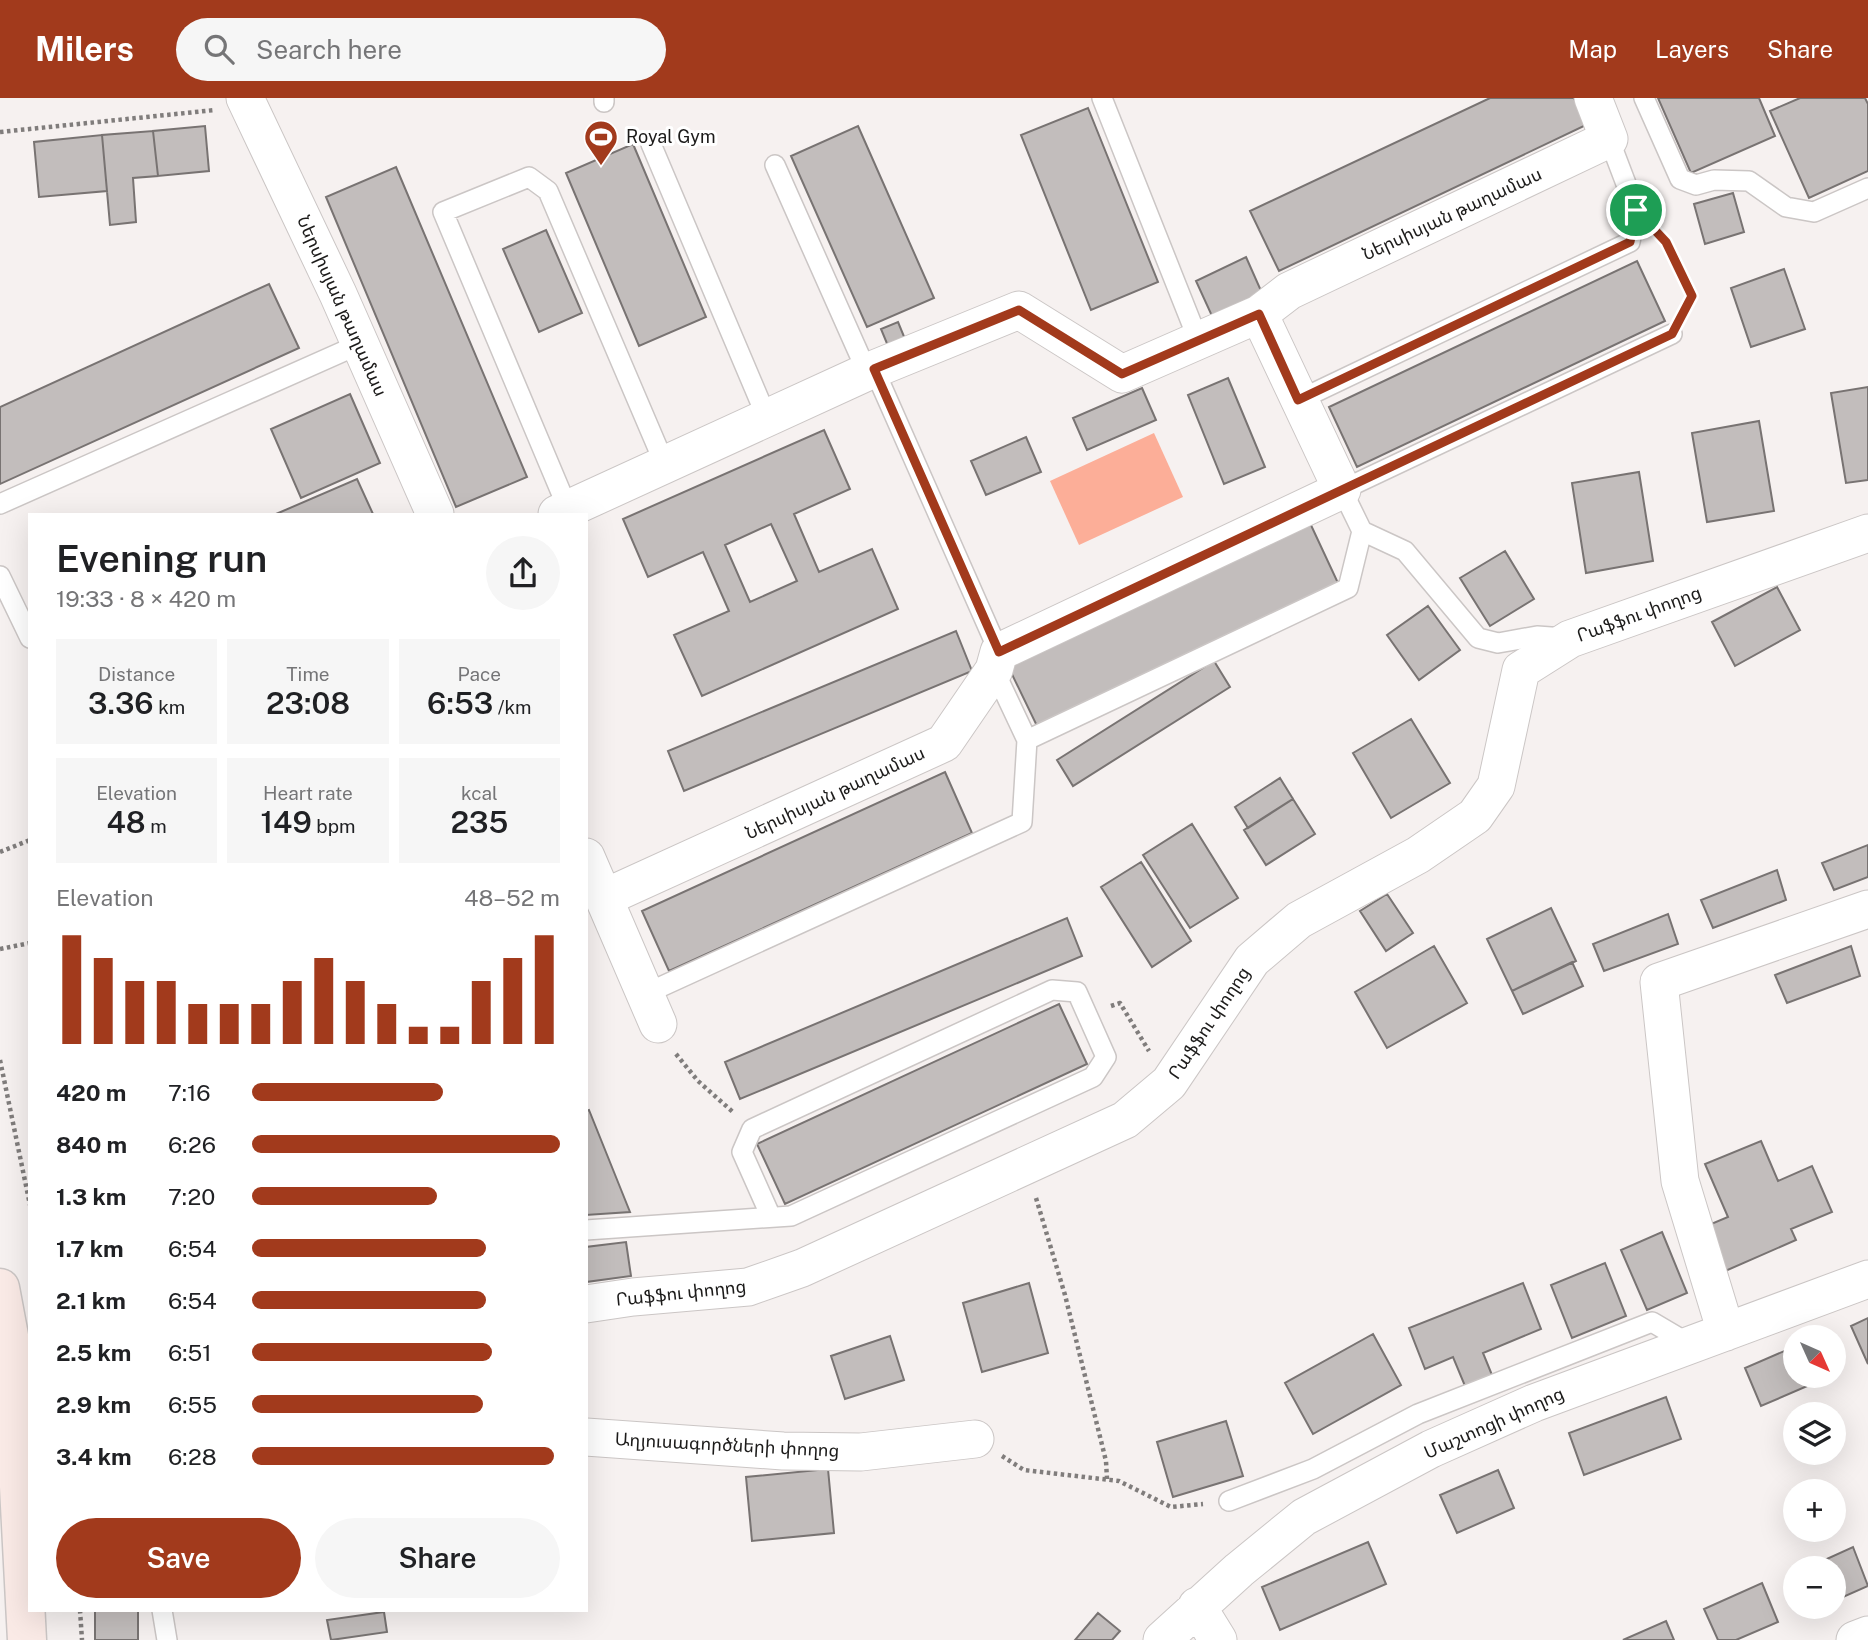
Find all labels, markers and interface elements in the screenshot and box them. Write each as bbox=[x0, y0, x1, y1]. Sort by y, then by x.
search box bbox=[176, 18, 666, 81]
text: Milers bbox=[35, 30, 134, 68]
icon: search bbox=[200, 30, 238, 68]
text: Search here bbox=[256, 34, 402, 65]
text: Map bbox=[1568, 35, 1617, 63]
text: Layers bbox=[1655, 35, 1729, 63]
text: Share bbox=[1767, 35, 1833, 63]
sports icon: Royal Gym bbox=[582, 118, 620, 167]
place label: Royal Gym bbox=[626, 126, 716, 147]
street label: Ներսիսյան թաղամաս bbox=[1359, 163, 1545, 264]
pin bbox=[1606, 180, 1666, 240]
icon: arrive bbox=[1617, 191, 1655, 229]
street label: Ներսիսյան թաղամաս bbox=[293, 212, 392, 399]
text: Evening run bbox=[56, 536, 267, 581]
button: share bbox=[486, 536, 560, 610]
street label: Րաֆֆու փողոց bbox=[1574, 581, 1704, 646]
text: 19:33 · 8 × 420 m bbox=[56, 585, 236, 612]
text: Distance bbox=[98, 663, 175, 685]
text: Time bbox=[286, 663, 330, 685]
text: Pace bbox=[458, 663, 501, 685]
text: 3.36 bbox=[88, 685, 154, 721]
text: 23:08 bbox=[266, 685, 350, 721]
text: 6:53 bbox=[427, 685, 493, 721]
text: km bbox=[154, 696, 185, 718]
text: /km bbox=[493, 696, 532, 718]
street label: Ներսիսյան թաղամաս bbox=[742, 742, 928, 843]
text: Elevation bbox=[96, 782, 177, 804]
text: Heart rate bbox=[263, 782, 353, 804]
text: kcal bbox=[461, 782, 498, 804]
text: 48 bbox=[107, 804, 146, 840]
text: 149 bbox=[261, 804, 312, 840]
text: 235 bbox=[450, 804, 508, 840]
text: m bbox=[146, 815, 167, 837]
text: bpm bbox=[312, 815, 355, 837]
text: Elevation bbox=[56, 884, 154, 911]
text: 48–52 m bbox=[464, 884, 560, 911]
street label: Րաֆֆու փողոց bbox=[1163, 963, 1254, 1083]
text: 420 m bbox=[56, 1079, 126, 1106]
text: 7:16 bbox=[168, 1079, 211, 1106]
text: 840 m bbox=[56, 1131, 127, 1158]
text: 6:26 bbox=[168, 1131, 216, 1158]
text: 1.3 km bbox=[56, 1183, 126, 1210]
text: 7:20 bbox=[168, 1183, 215, 1210]
text: 1.7 km bbox=[56, 1235, 124, 1262]
text: 6:54 bbox=[168, 1235, 217, 1262]
street label: Րաֆֆու փողոց bbox=[615, 1275, 747, 1310]
text: 2.1 km bbox=[56, 1287, 126, 1314]
text: 6:54 bbox=[168, 1287, 217, 1314]
north arrow bbox=[1783, 1325, 1846, 1388]
map controls bbox=[1783, 1325, 1846, 1619]
text: 2.5 km bbox=[56, 1339, 131, 1366]
text: 6:51 bbox=[168, 1339, 212, 1366]
street label: Մաշտոցի փողոց bbox=[1421, 1382, 1567, 1463]
text: 2.9 km bbox=[56, 1391, 131, 1418]
text: 6:55 bbox=[168, 1391, 217, 1418]
button: layers bbox=[1783, 1402, 1846, 1465]
street label: Աղյուսագործների փողոց bbox=[614, 1428, 840, 1461]
text: 3.4 km bbox=[56, 1443, 132, 1470]
text: 6:28 bbox=[168, 1443, 217, 1470]
button: + bbox=[1783, 1479, 1846, 1542]
button: Save bbox=[56, 1518, 301, 1598]
button: Share bbox=[315, 1518, 560, 1598]
button: − bbox=[1783, 1556, 1846, 1619]

